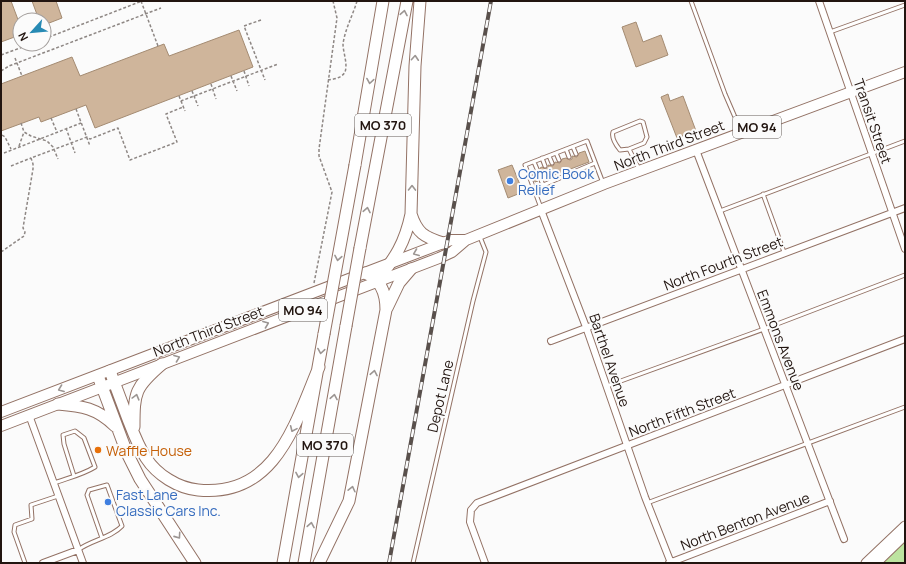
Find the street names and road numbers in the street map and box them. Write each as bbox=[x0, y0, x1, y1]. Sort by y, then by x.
street label: Transit Street bbox=[850, 76, 897, 166]
road number: MO 370 bbox=[355, 114, 411, 136]
street label: North Third Street bbox=[611, 115, 727, 175]
road number: MO 94 bbox=[733, 116, 781, 138]
street label: North Fourth Street bbox=[661, 231, 786, 294]
street label: Emmons Avenue bbox=[753, 287, 809, 393]
road number: MO 94 bbox=[279, 299, 327, 321]
street label: North Third Street bbox=[150, 301, 266, 361]
street label: Barthel Avenue bbox=[585, 311, 635, 409]
street label: Depot Lane bbox=[422, 358, 458, 434]
street label: North Fifth Street bbox=[626, 383, 738, 441]
road number: MO 370 bbox=[297, 434, 353, 456]
street label: North Benton Avenue bbox=[678, 488, 812, 554]

